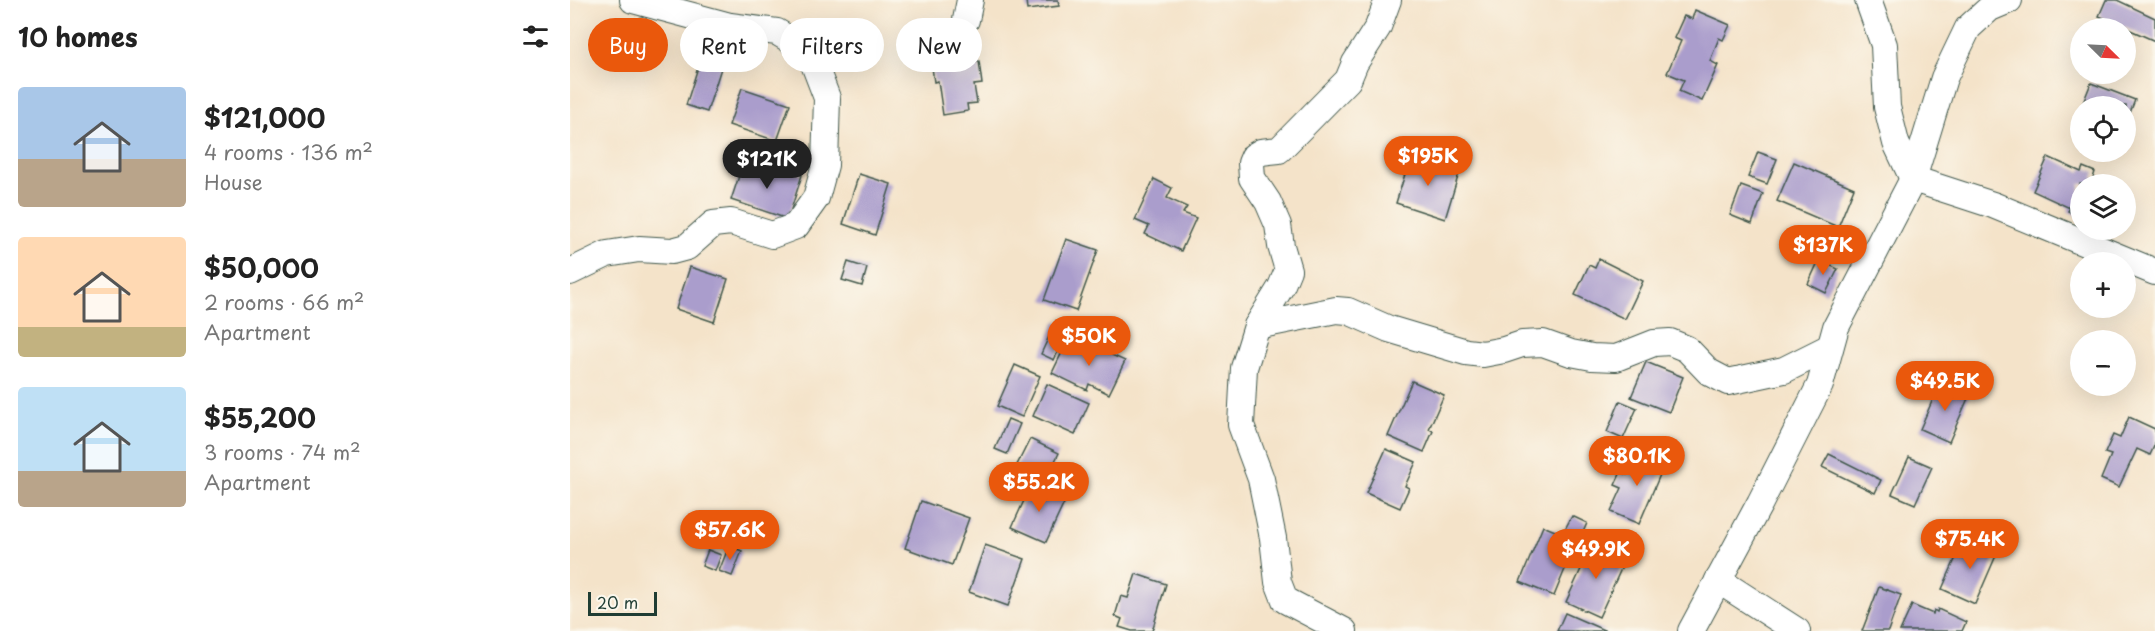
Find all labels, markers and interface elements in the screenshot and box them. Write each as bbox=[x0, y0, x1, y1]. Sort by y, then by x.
text: 10 homes bbox=[18, 17, 138, 56]
chip: Buy bbox=[588, 18, 668, 72]
chip: Rent bbox=[680, 18, 768, 72]
chip: Filters bbox=[780, 18, 884, 72]
chip: New bbox=[896, 18, 982, 72]
north arrow bbox=[2070, 18, 2136, 84]
map controls bbox=[2070, 18, 2136, 396]
icon: filters bbox=[519, 20, 552, 53]
button: locate bbox=[2070, 96, 2136, 162]
text: $121,000 bbox=[204, 98, 325, 137]
icon: home bbox=[66, 111, 138, 183]
pin: $195K bbox=[1386, 136, 1470, 187]
text: 4 rooms · 136 m² bbox=[204, 137, 373, 167]
pin: $121K bbox=[725, 139, 809, 190]
text: $195K bbox=[1398, 140, 1458, 170]
text: $121K bbox=[737, 143, 797, 173]
text: House bbox=[204, 167, 263, 197]
button: layers bbox=[2070, 174, 2136, 240]
pin: $137K bbox=[1781, 225, 1865, 276]
text: $137K bbox=[1793, 229, 1853, 259]
text: $50,000 bbox=[204, 248, 319, 287]
button: + bbox=[2070, 252, 2136, 318]
icon: home bbox=[66, 261, 138, 333]
text: 2 rooms · 66 m² bbox=[204, 287, 364, 317]
pin: $50K bbox=[1053, 316, 1125, 367]
text: Apartment bbox=[204, 317, 311, 347]
text: $50K bbox=[1062, 320, 1117, 350]
button: − bbox=[2070, 330, 2136, 396]
pin: $49.5K bbox=[1896, 361, 1994, 412]
text: $49.5K bbox=[1910, 365, 1980, 395]
text: $55,200 bbox=[204, 398, 316, 437]
icon: home bbox=[66, 411, 138, 483]
pin: $80.1K bbox=[1588, 436, 1686, 487]
text: 3 rooms · 74 m² bbox=[204, 437, 361, 467]
text: $80.1K bbox=[1603, 440, 1671, 470]
pin: $55.2K bbox=[990, 462, 1088, 513]
text: $55.2K bbox=[1003, 466, 1075, 496]
text: Apartment bbox=[204, 467, 311, 497]
pin: $57.6K bbox=[681, 510, 779, 561]
text: $57.6K bbox=[694, 514, 766, 544]
pin: $75.4K bbox=[1921, 519, 2019, 570]
text: $75.4K bbox=[1935, 523, 2005, 553]
pin: $49.9K bbox=[1547, 529, 1645, 580]
text: $49.9K bbox=[1562, 533, 1630, 563]
scale bar bbox=[588, 589, 657, 616]
text: 20 m bbox=[597, 590, 638, 614]

